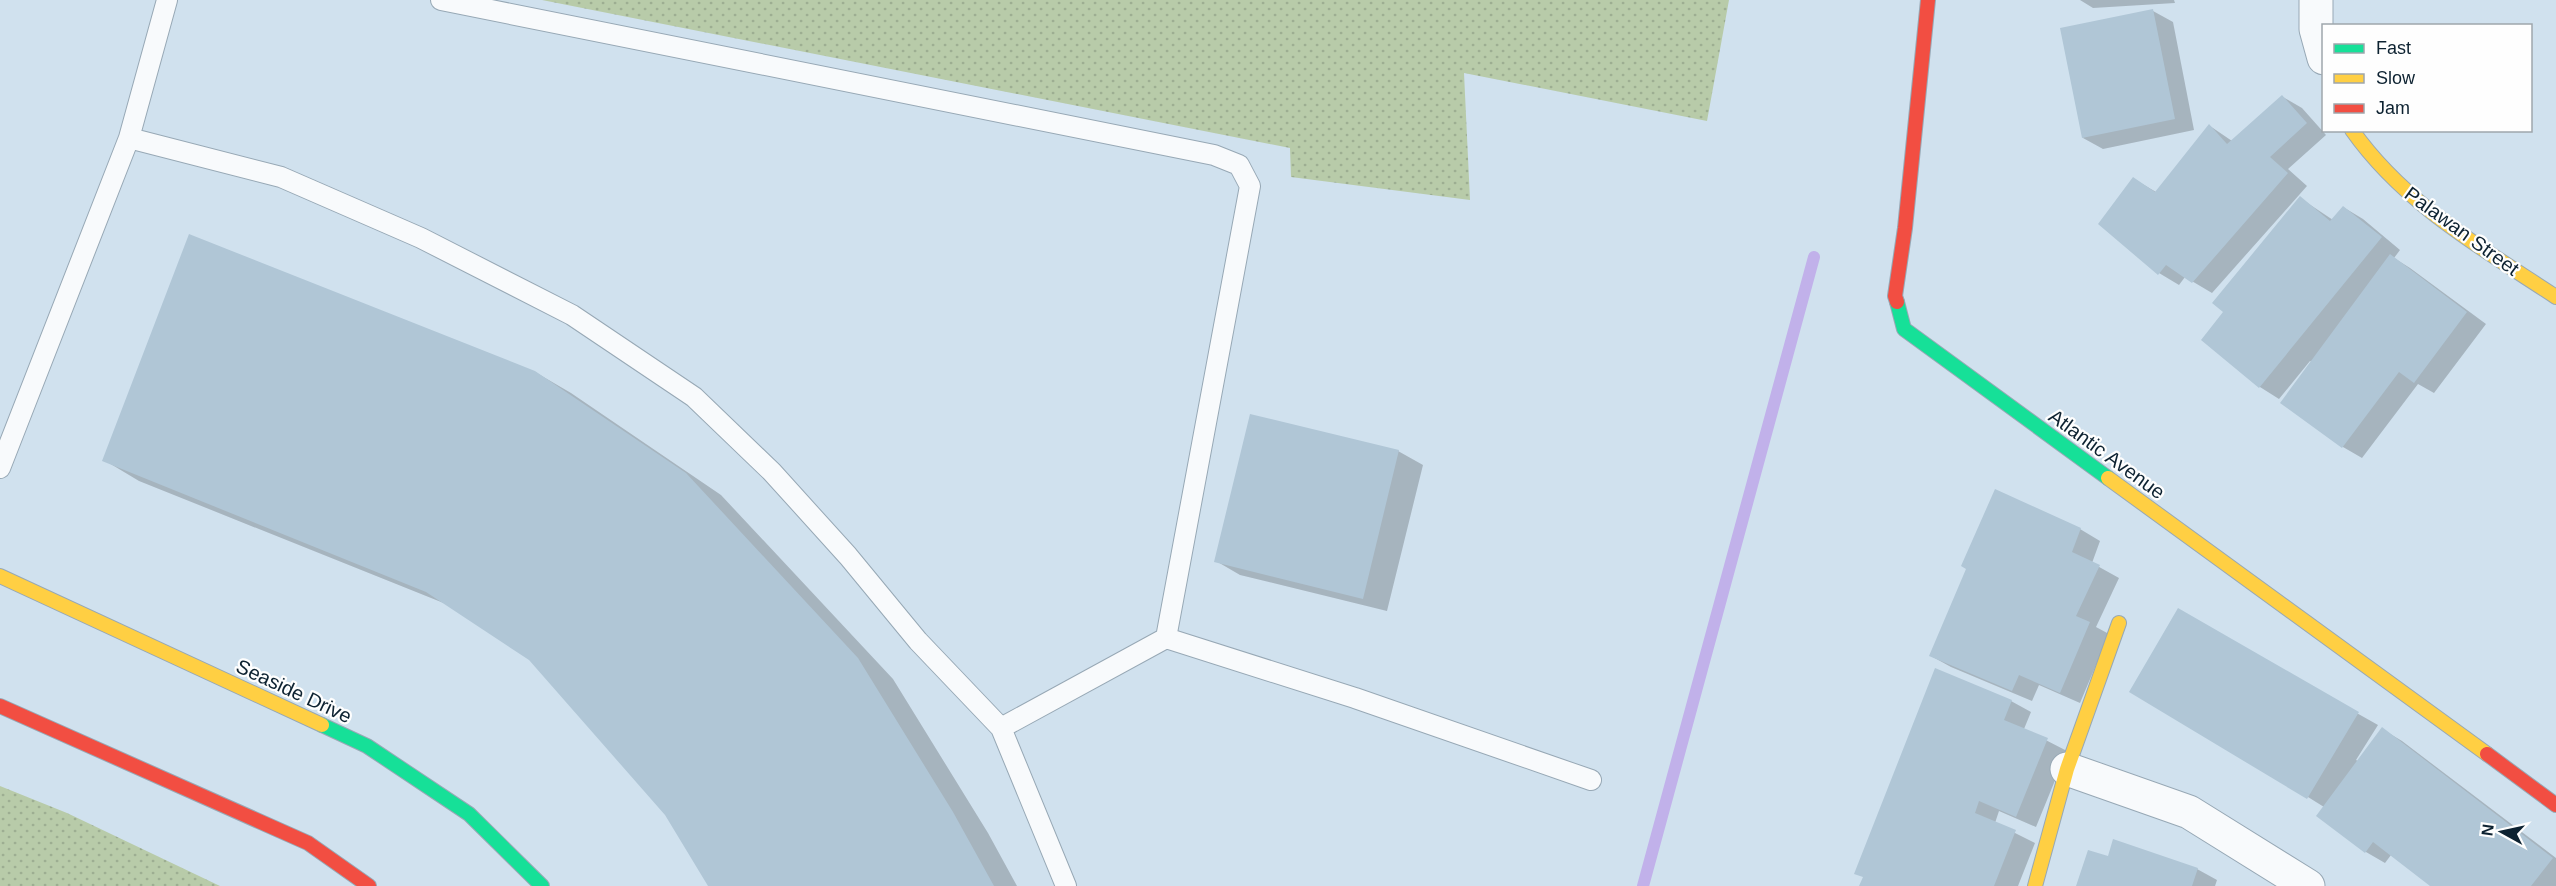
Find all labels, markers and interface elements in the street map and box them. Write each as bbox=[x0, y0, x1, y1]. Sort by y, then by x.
legend bbox=[2322, 24, 2532, 132]
text: Fast bbox=[2376, 38, 2411, 58]
text: Slow bbox=[2376, 68, 2416, 88]
text: Jam bbox=[2376, 98, 2410, 118]
street label: Palawan Street bbox=[2401, 182, 2524, 280]
street label: Atlantic Avenue bbox=[2045, 405, 2169, 503]
street label: Seaside Drive bbox=[233, 655, 355, 727]
north arrow bbox=[2472, 802, 2532, 862]
text: N bbox=[2478, 823, 2497, 837]

